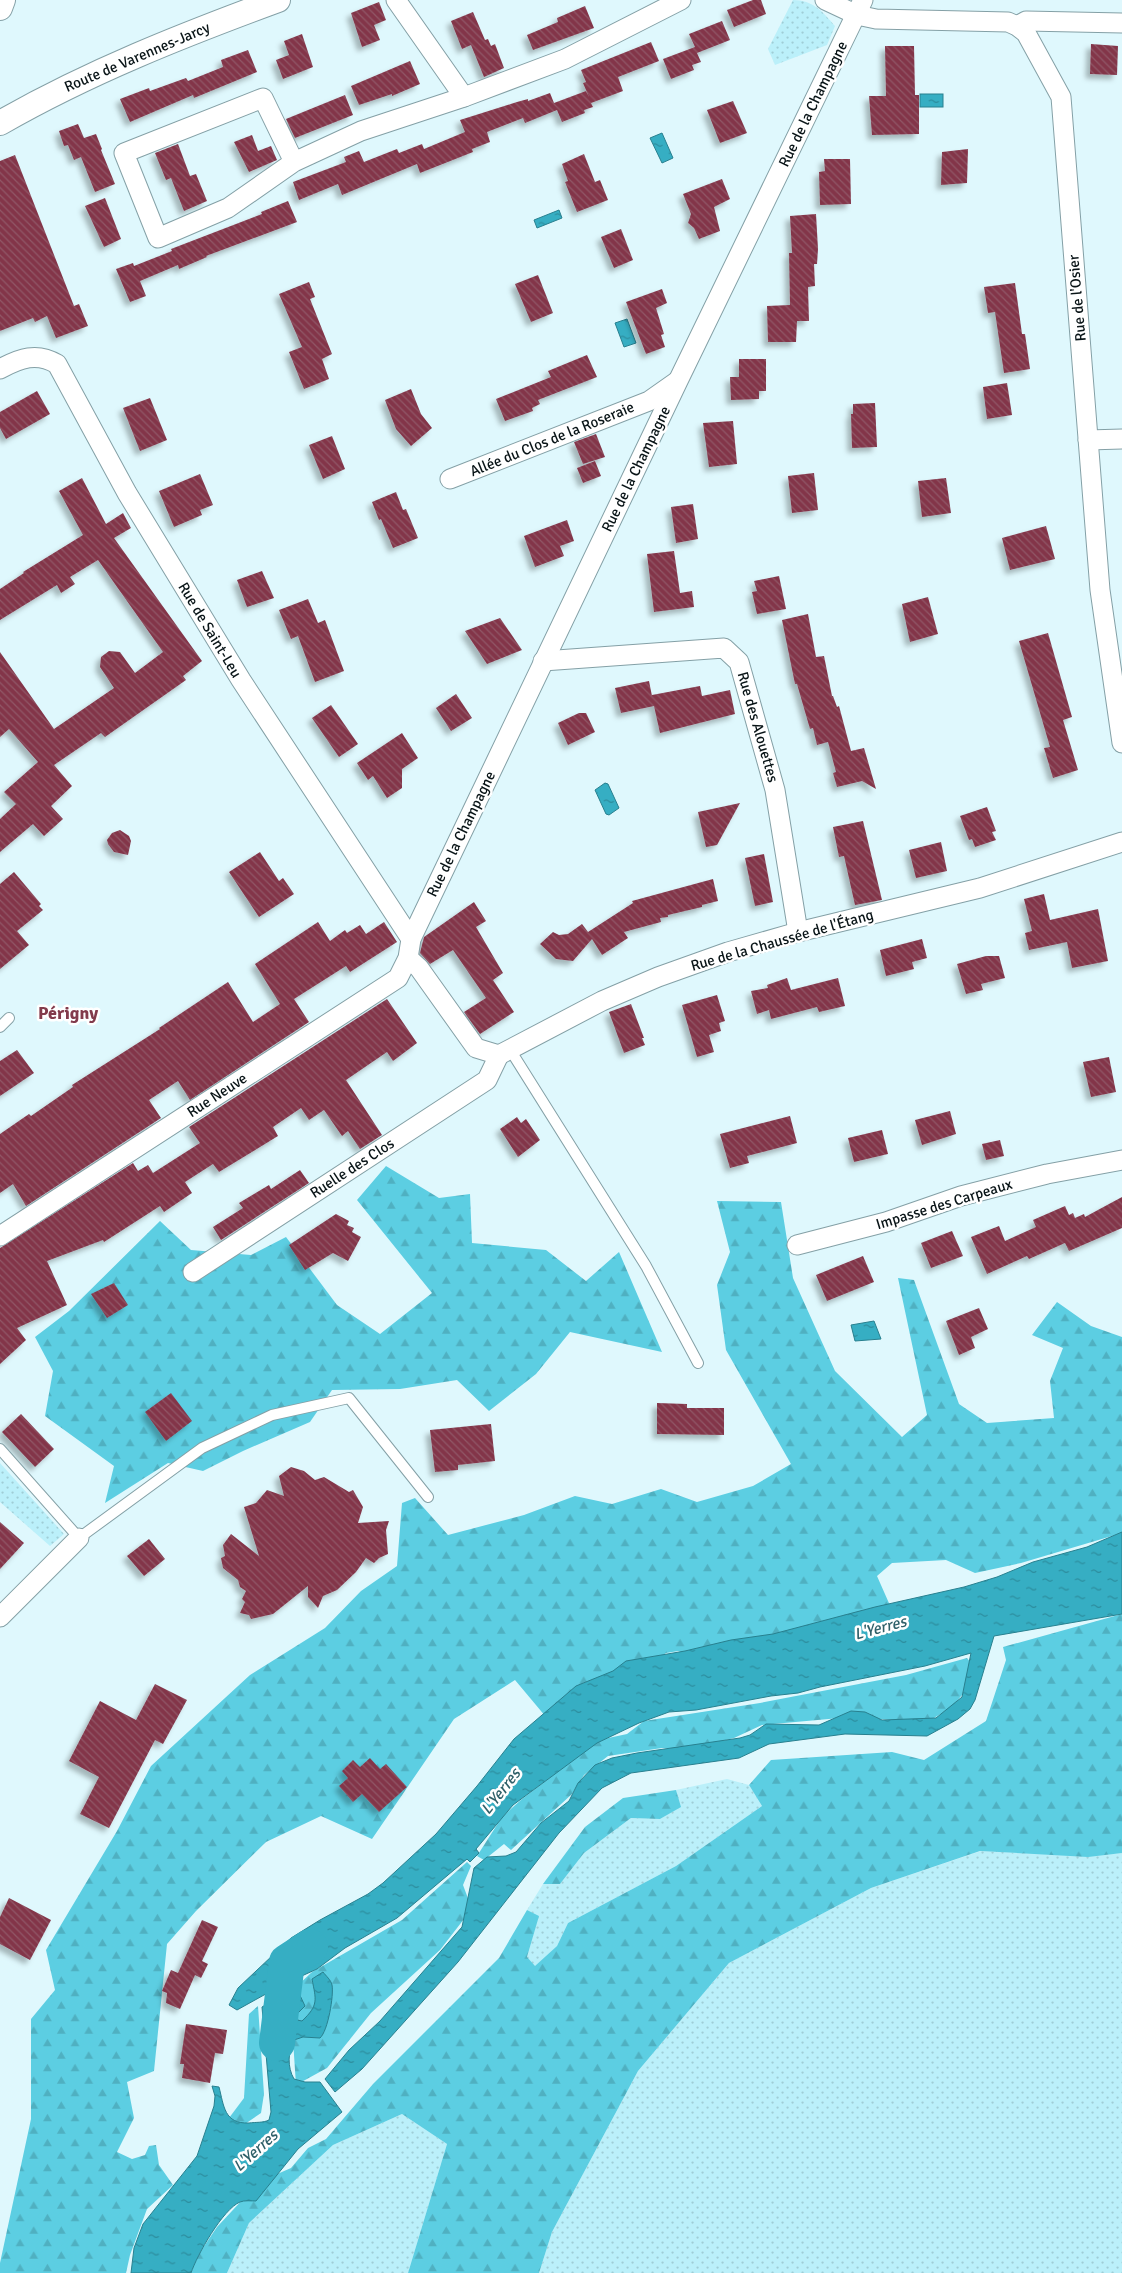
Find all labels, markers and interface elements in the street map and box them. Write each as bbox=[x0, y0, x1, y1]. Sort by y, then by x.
street label: Route de Varennes-Jarcy bbox=[61, 18, 213, 96]
street label: Rue de la Champagne bbox=[775, 38, 851, 170]
street label: Rue de l'Osier bbox=[1064, 253, 1090, 342]
street label: Allée du Clos de la Roseraie bbox=[467, 398, 637, 480]
street label: Rue de la Champagne bbox=[598, 403, 674, 535]
street label: Rue de Saint-Leu bbox=[174, 579, 246, 681]
street label: Rue des Alouettes bbox=[734, 670, 783, 785]
street label: Rue de la Champagne bbox=[423, 768, 499, 900]
street label: Rue de la Chaussée de l'Étang bbox=[688, 904, 876, 975]
district label: Périgny bbox=[38, 1002, 98, 1024]
street label: Rue Neuve bbox=[184, 1069, 250, 1121]
street label: Ruelle des Clos bbox=[307, 1134, 398, 1202]
street label: Impasse des Carpeaux bbox=[874, 1175, 1014, 1233]
water label: L'Yerres bbox=[852, 1611, 910, 1644]
water label: L'Yerres bbox=[477, 1763, 526, 1819]
water label: L'Yerres bbox=[229, 2124, 284, 2176]

